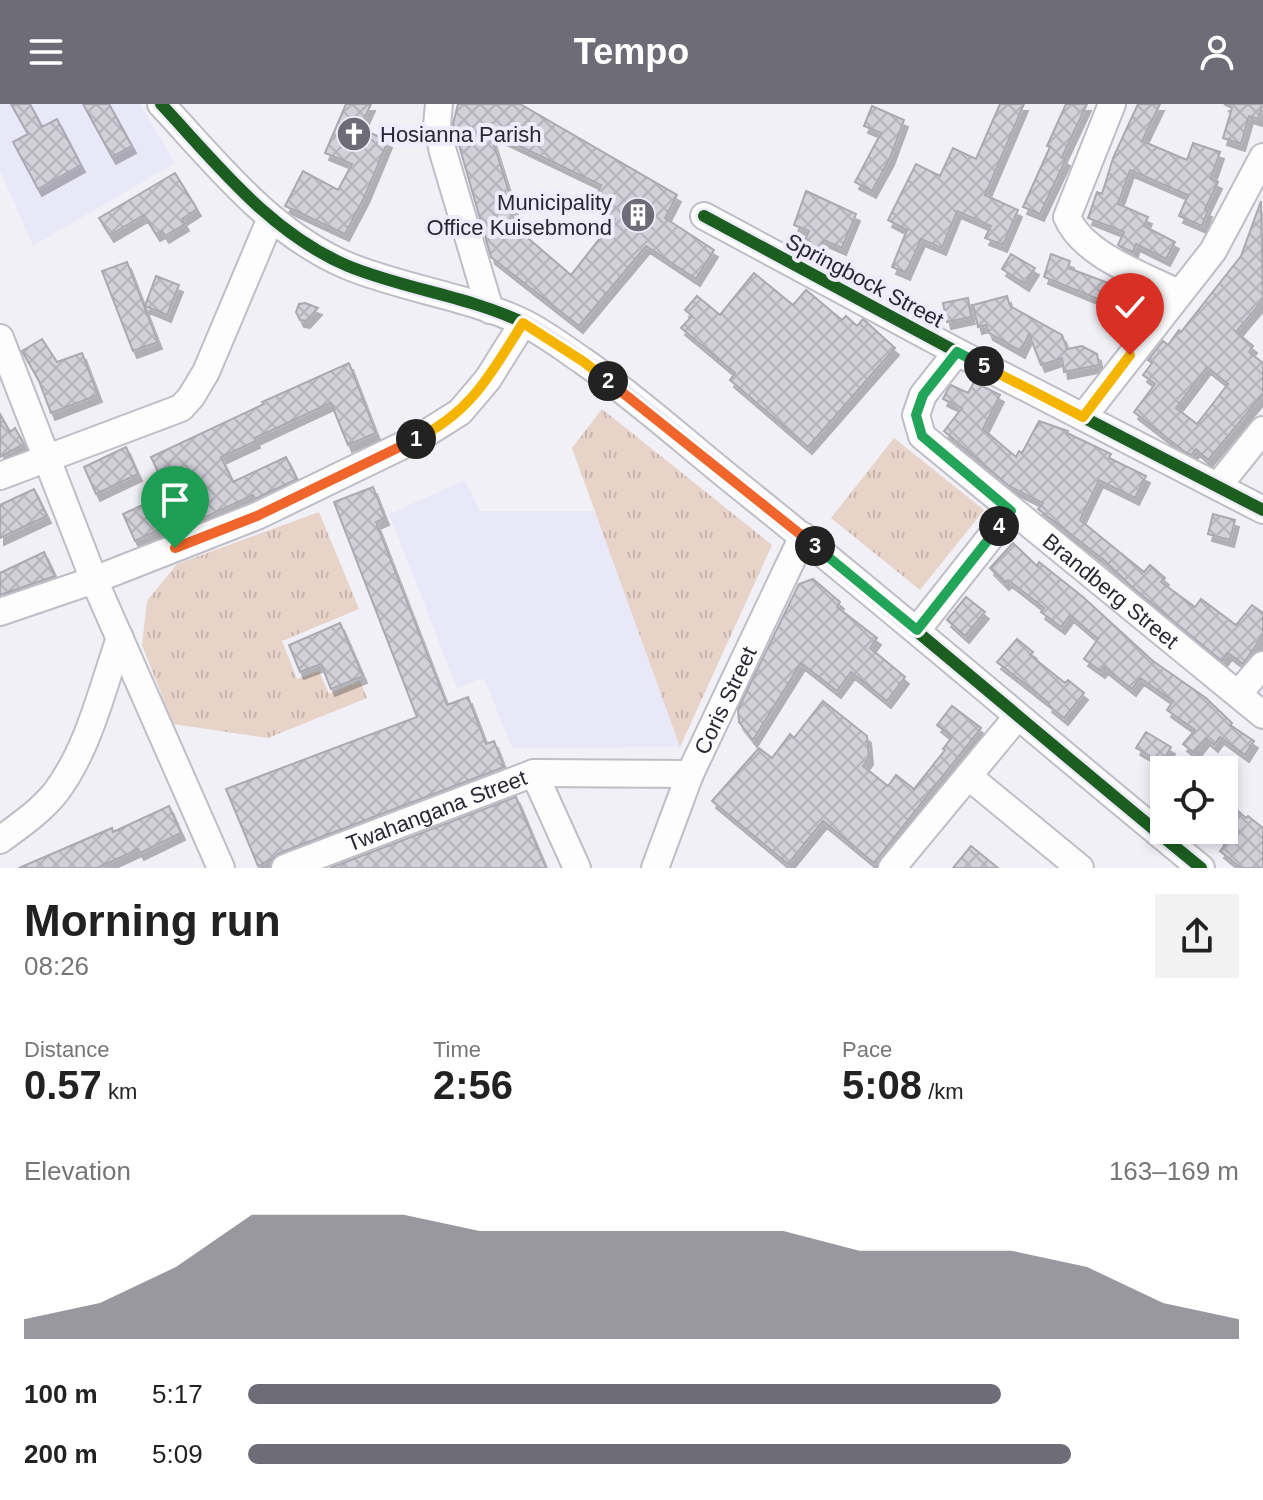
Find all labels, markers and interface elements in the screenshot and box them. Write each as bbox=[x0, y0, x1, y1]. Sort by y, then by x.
icon: menu bbox=[24, 30, 68, 74]
icon: person bbox=[1195, 30, 1239, 74]
text: Tempo bbox=[574, 31, 689, 72]
church icon: Hosianna Parish bbox=[335, 115, 373, 153]
place label: Hosianna Parish bbox=[380, 122, 541, 147]
place label: Municipality Office Kuisebmond bbox=[427, 190, 612, 240]
building icon: Municipality Office Kuisebmond bbox=[619, 196, 657, 234]
street label: Springbock Street bbox=[782, 228, 948, 333]
pin bbox=[1096, 273, 1164, 355]
icon: check bbox=[1108, 285, 1152, 329]
pin: 5 bbox=[964, 346, 1004, 386]
text: 5 bbox=[978, 353, 990, 378]
pin: 2 bbox=[588, 361, 628, 401]
text: 2 bbox=[602, 368, 614, 393]
pin: 1 bbox=[396, 419, 436, 459]
text: 1 bbox=[410, 426, 422, 451]
pin bbox=[141, 466, 209, 548]
icon: arrive bbox=[153, 478, 197, 522]
pin: 4 bbox=[979, 506, 1019, 546]
text: 4 bbox=[993, 513, 1005, 538]
pin: 3 bbox=[795, 526, 835, 566]
street label: Brandberg Street bbox=[1038, 528, 1183, 654]
text: 3 bbox=[809, 533, 821, 558]
street label: Coris Street bbox=[689, 643, 762, 758]
map controls bbox=[1150, 756, 1238, 844]
button: locate bbox=[1150, 756, 1238, 844]
street label: Twahangana Street bbox=[343, 765, 530, 856]
button: share bbox=[1155, 894, 1239, 978]
text: Morning run bbox=[24, 896, 281, 945]
text: 08:26 bbox=[24, 951, 89, 981]
text: Distance bbox=[24, 1037, 110, 1062]
text: Time bbox=[433, 1037, 481, 1062]
text: Pace bbox=[842, 1037, 892, 1062]
text: 0.57 bbox=[24, 1063, 102, 1107]
text: 2:56 bbox=[433, 1063, 513, 1107]
text: 5:08 bbox=[842, 1063, 922, 1107]
text: km bbox=[102, 1079, 137, 1104]
text: /km bbox=[922, 1079, 964, 1104]
text: Elevation bbox=[24, 1156, 131, 1186]
text: 163–169 m bbox=[1109, 1156, 1239, 1186]
text: 100 m bbox=[24, 1379, 98, 1409]
text: 5:17 bbox=[152, 1379, 203, 1409]
text: 200 m bbox=[24, 1439, 98, 1469]
text: 5:09 bbox=[152, 1439, 203, 1469]

